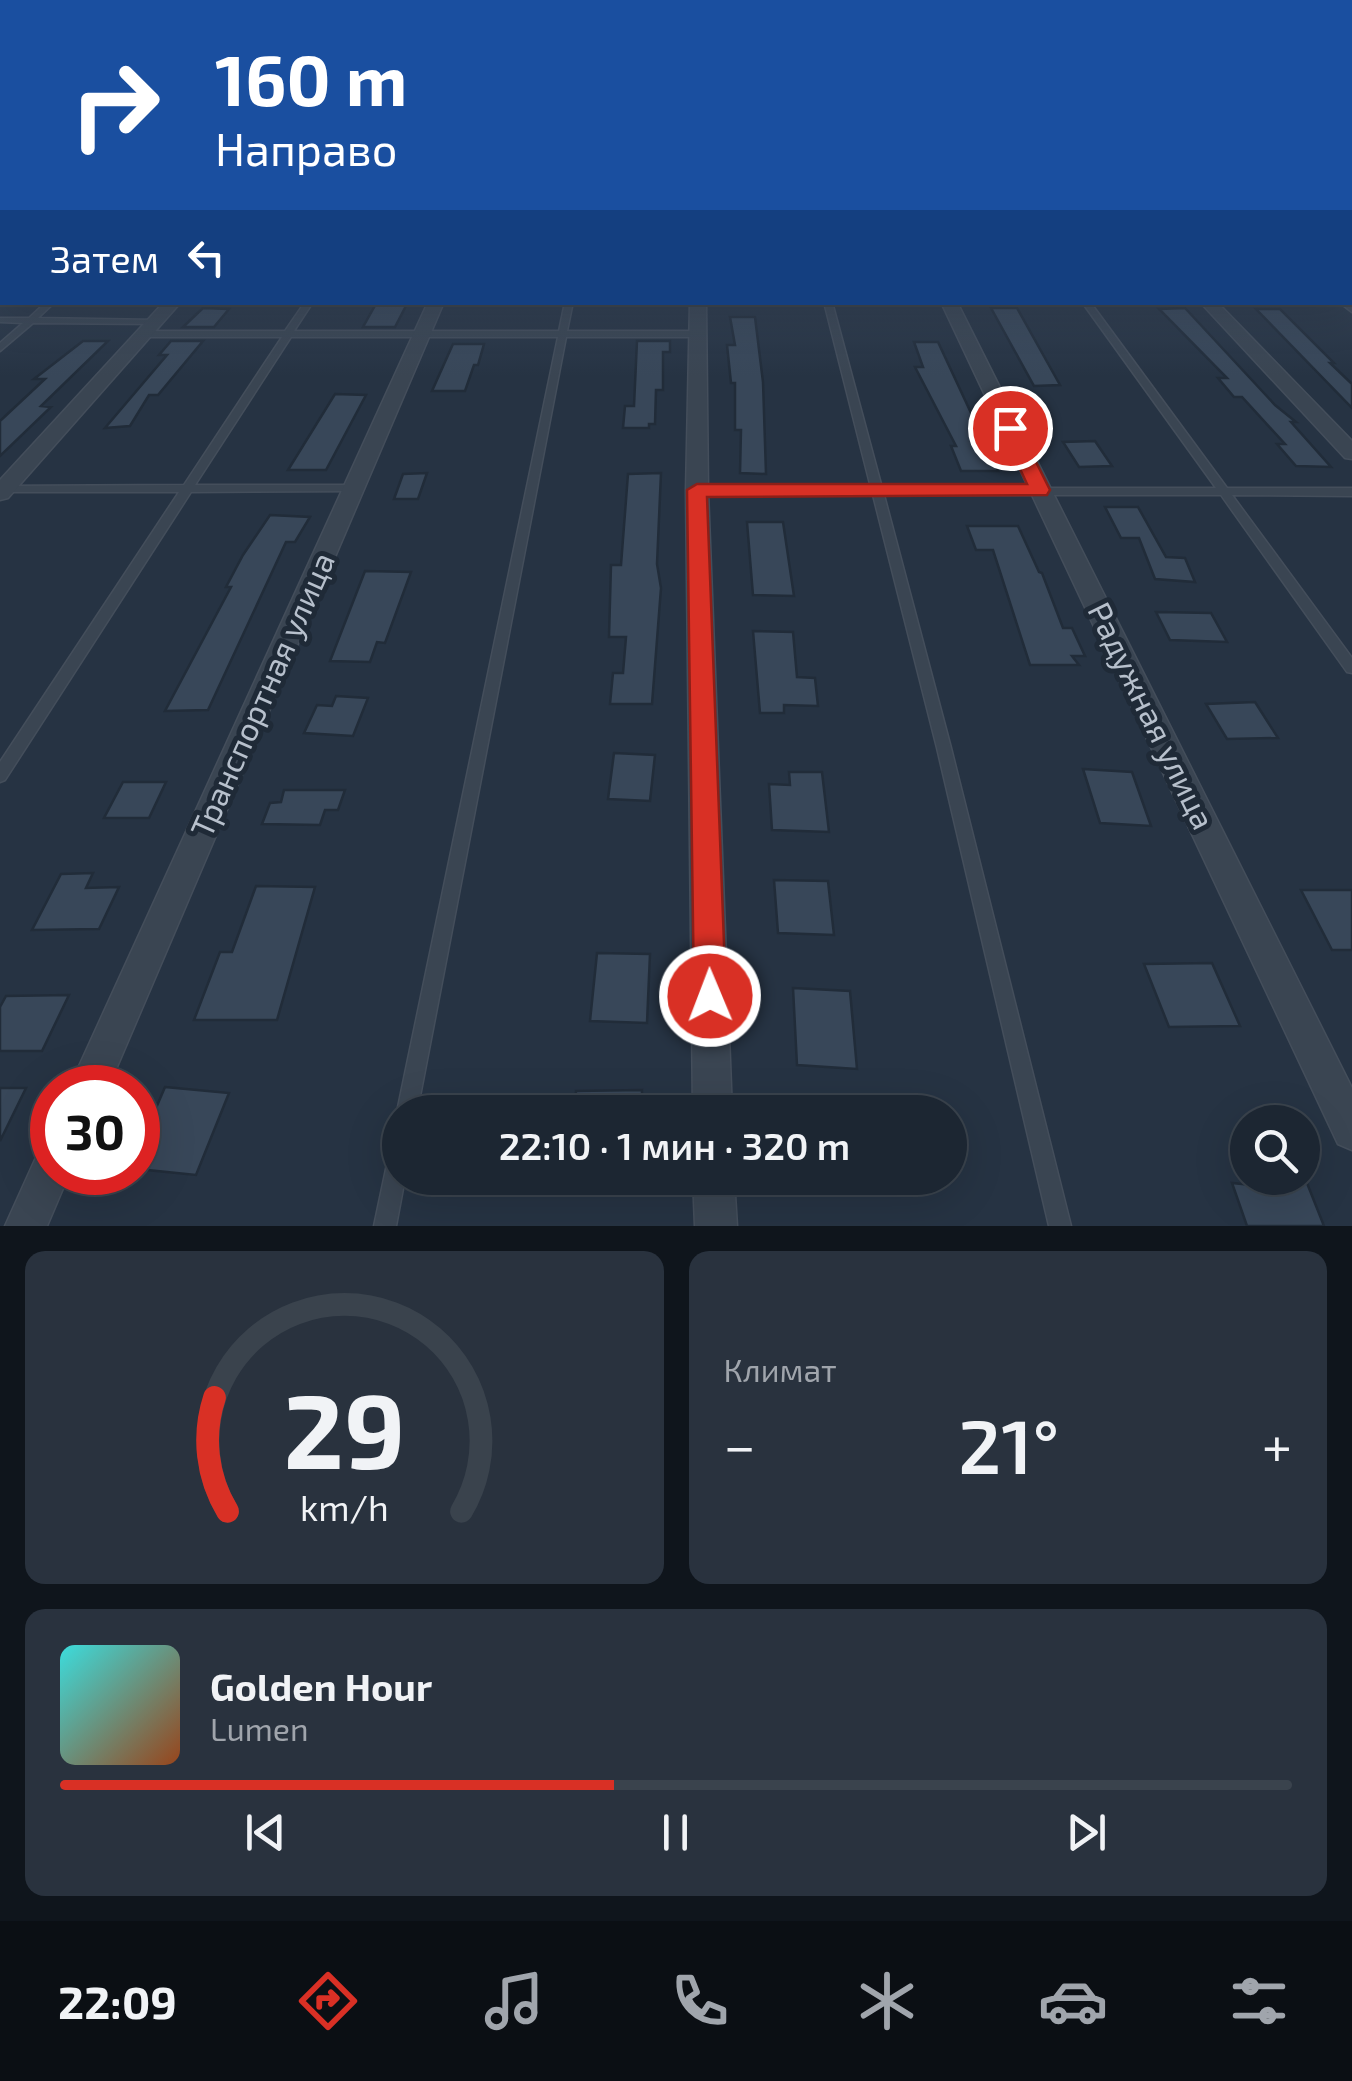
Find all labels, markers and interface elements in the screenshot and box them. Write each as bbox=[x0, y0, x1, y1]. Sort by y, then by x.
text: 160 m bbox=[215, 36, 408, 120]
icon: right bbox=[50, 40, 180, 170]
text: Направо bbox=[215, 121, 397, 175]
icon: left bbox=[179, 230, 234, 285]
text: Затем bbox=[50, 235, 159, 281]
pin bbox=[968, 386, 1053, 471]
icon: arrive bbox=[983, 401, 1038, 456]
street label: Транспортная улица bbox=[181, 546, 342, 843]
street label: Радужная улица bbox=[1081, 596, 1224, 835]
position arrow bbox=[658, 944, 762, 1048]
speed limit sign: 30 bbox=[30, 1065, 160, 1195]
map controls bbox=[1230, 1105, 1320, 1195]
button: search bbox=[1230, 1105, 1320, 1195]
text: 22:10 · 1 мин · 320 m bbox=[499, 1122, 850, 1168]
text: Климат bbox=[724, 1350, 837, 1388]
text: 29 bbox=[283, 1365, 405, 1490]
text: 21° bbox=[958, 1399, 1059, 1489]
text: − bbox=[724, 1411, 756, 1477]
text: + bbox=[1262, 1411, 1292, 1477]
text: km/h bbox=[300, 1485, 389, 1528]
text: Golden Hour bbox=[210, 1663, 432, 1709]
text: Lumen bbox=[210, 1709, 309, 1747]
icon: previous bbox=[238, 1805, 293, 1860]
icon: pause bbox=[648, 1805, 703, 1860]
icon: next bbox=[1059, 1805, 1114, 1860]
icon: directions bbox=[293, 1966, 363, 2036]
icon: music bbox=[479, 1966, 549, 2036]
icon: phone bbox=[665, 1966, 735, 2036]
icon: climate bbox=[852, 1966, 922, 2036]
icon: car bbox=[1038, 1966, 1108, 2036]
icon: filters bbox=[1224, 1966, 1294, 2036]
text: 22:09 bbox=[58, 1974, 177, 2028]

